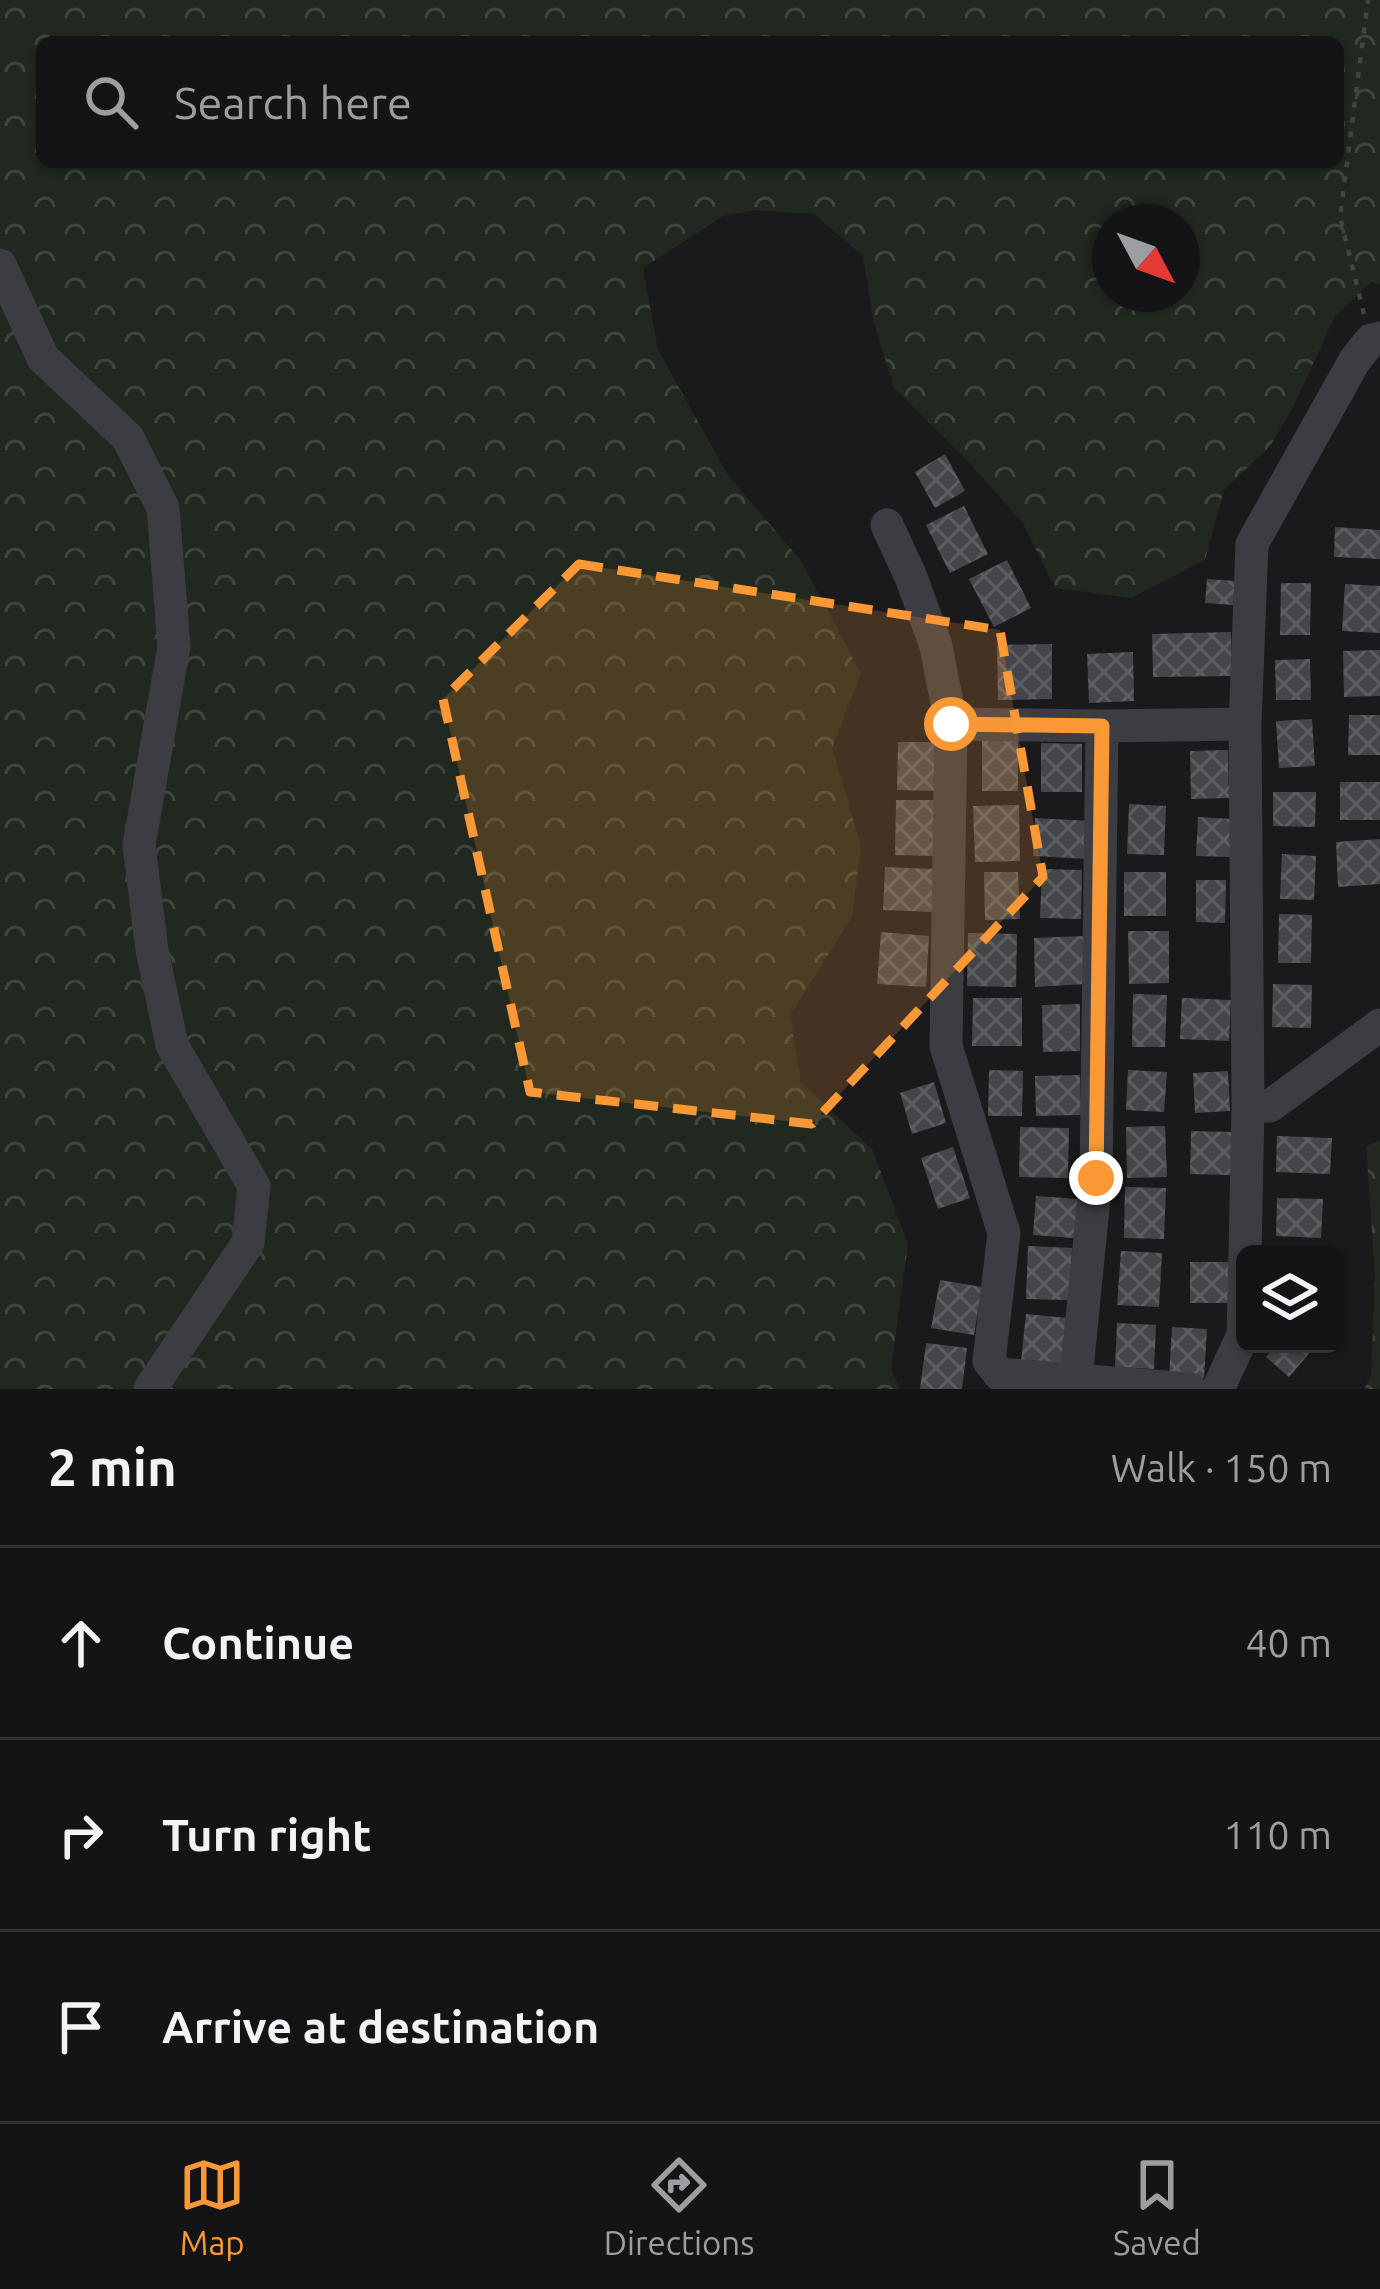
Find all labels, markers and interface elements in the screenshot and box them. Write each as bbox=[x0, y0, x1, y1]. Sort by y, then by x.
search box bbox=[36, 36, 1344, 168]
icon: search bbox=[78, 69, 144, 135]
text: Search here bbox=[174, 77, 412, 128]
north arrow bbox=[1092, 204, 1200, 312]
route start bbox=[924, 697, 978, 751]
route end bbox=[1069, 1151, 1123, 1205]
map controls bbox=[1236, 1245, 1344, 1353]
button: layers bbox=[1236, 1245, 1344, 1353]
text: 2 min bbox=[48, 1438, 177, 1496]
text: Walk · 150 m bbox=[1111, 1446, 1332, 1489]
icon: ahead bbox=[48, 1610, 114, 1676]
text: Continue bbox=[162, 1617, 354, 1668]
text: 40 m bbox=[1245, 1621, 1332, 1664]
icon: right bbox=[48, 1802, 114, 1868]
text: Turn right bbox=[162, 1809, 371, 1860]
text: 110 m bbox=[1223, 1813, 1332, 1856]
icon: arrive bbox=[48, 1994, 114, 2060]
text: Arrive at destination bbox=[162, 2001, 599, 2052]
tab: Map bbox=[179, 2152, 245, 2261]
tab: Directions bbox=[604, 2152, 754, 2261]
tab: Saved bbox=[1113, 2152, 1201, 2261]

